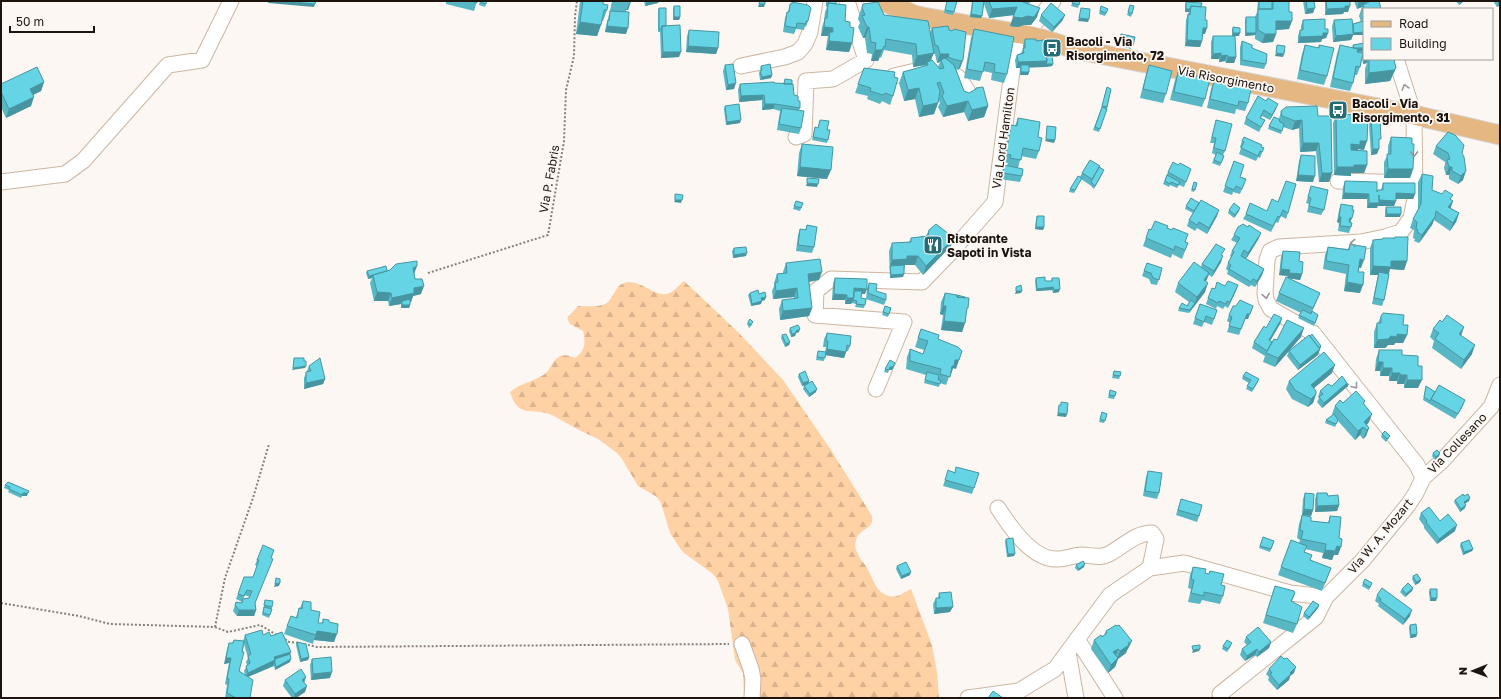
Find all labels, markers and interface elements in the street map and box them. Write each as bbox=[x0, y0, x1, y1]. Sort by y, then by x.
scale bar bbox=[10, 8, 94, 34]
legend bbox=[1363, 8, 1493, 60]
text: 50 m bbox=[16, 14, 44, 29]
text: Road bbox=[1399, 16, 1428, 31]
place label: Bacoli - Via Risorgimento, 72 bbox=[1066, 34, 1164, 63]
text: Building bbox=[1399, 36, 1447, 51]
bus stop icon: Bacoli - Via Risorgimento, 72 bbox=[1041, 37, 1063, 59]
street label: Via Risorgimento bbox=[1176, 62, 1276, 96]
one-way arrow bbox=[1401, 84, 1410, 91]
street label: Via Lord Hamilton bbox=[988, 86, 1018, 190]
place label: Bacoli - Via Risorgimento, 31 bbox=[1352, 96, 1450, 125]
bus stop icon: Bacoli - Via Risorgimento, 31 bbox=[1327, 99, 1349, 121]
street label: Via P. Fabris bbox=[536, 144, 562, 214]
one-way arrow bbox=[1410, 151, 1418, 157]
place label: Ristorante Sapoti in Vista bbox=[947, 231, 1031, 260]
restaurant icon: Ristorante Sapoti in Vista bbox=[922, 234, 944, 256]
one-way arrow bbox=[1350, 238, 1356, 247]
one-way arrow bbox=[1261, 293, 1270, 299]
one-way arrow bbox=[1350, 381, 1357, 388]
street label: Via Collesano bbox=[1424, 410, 1490, 476]
street label: Via W. A. Mozart bbox=[1344, 495, 1416, 577]
north arrow bbox=[1453, 651, 1493, 691]
text: N bbox=[1456, 667, 1469, 675]

